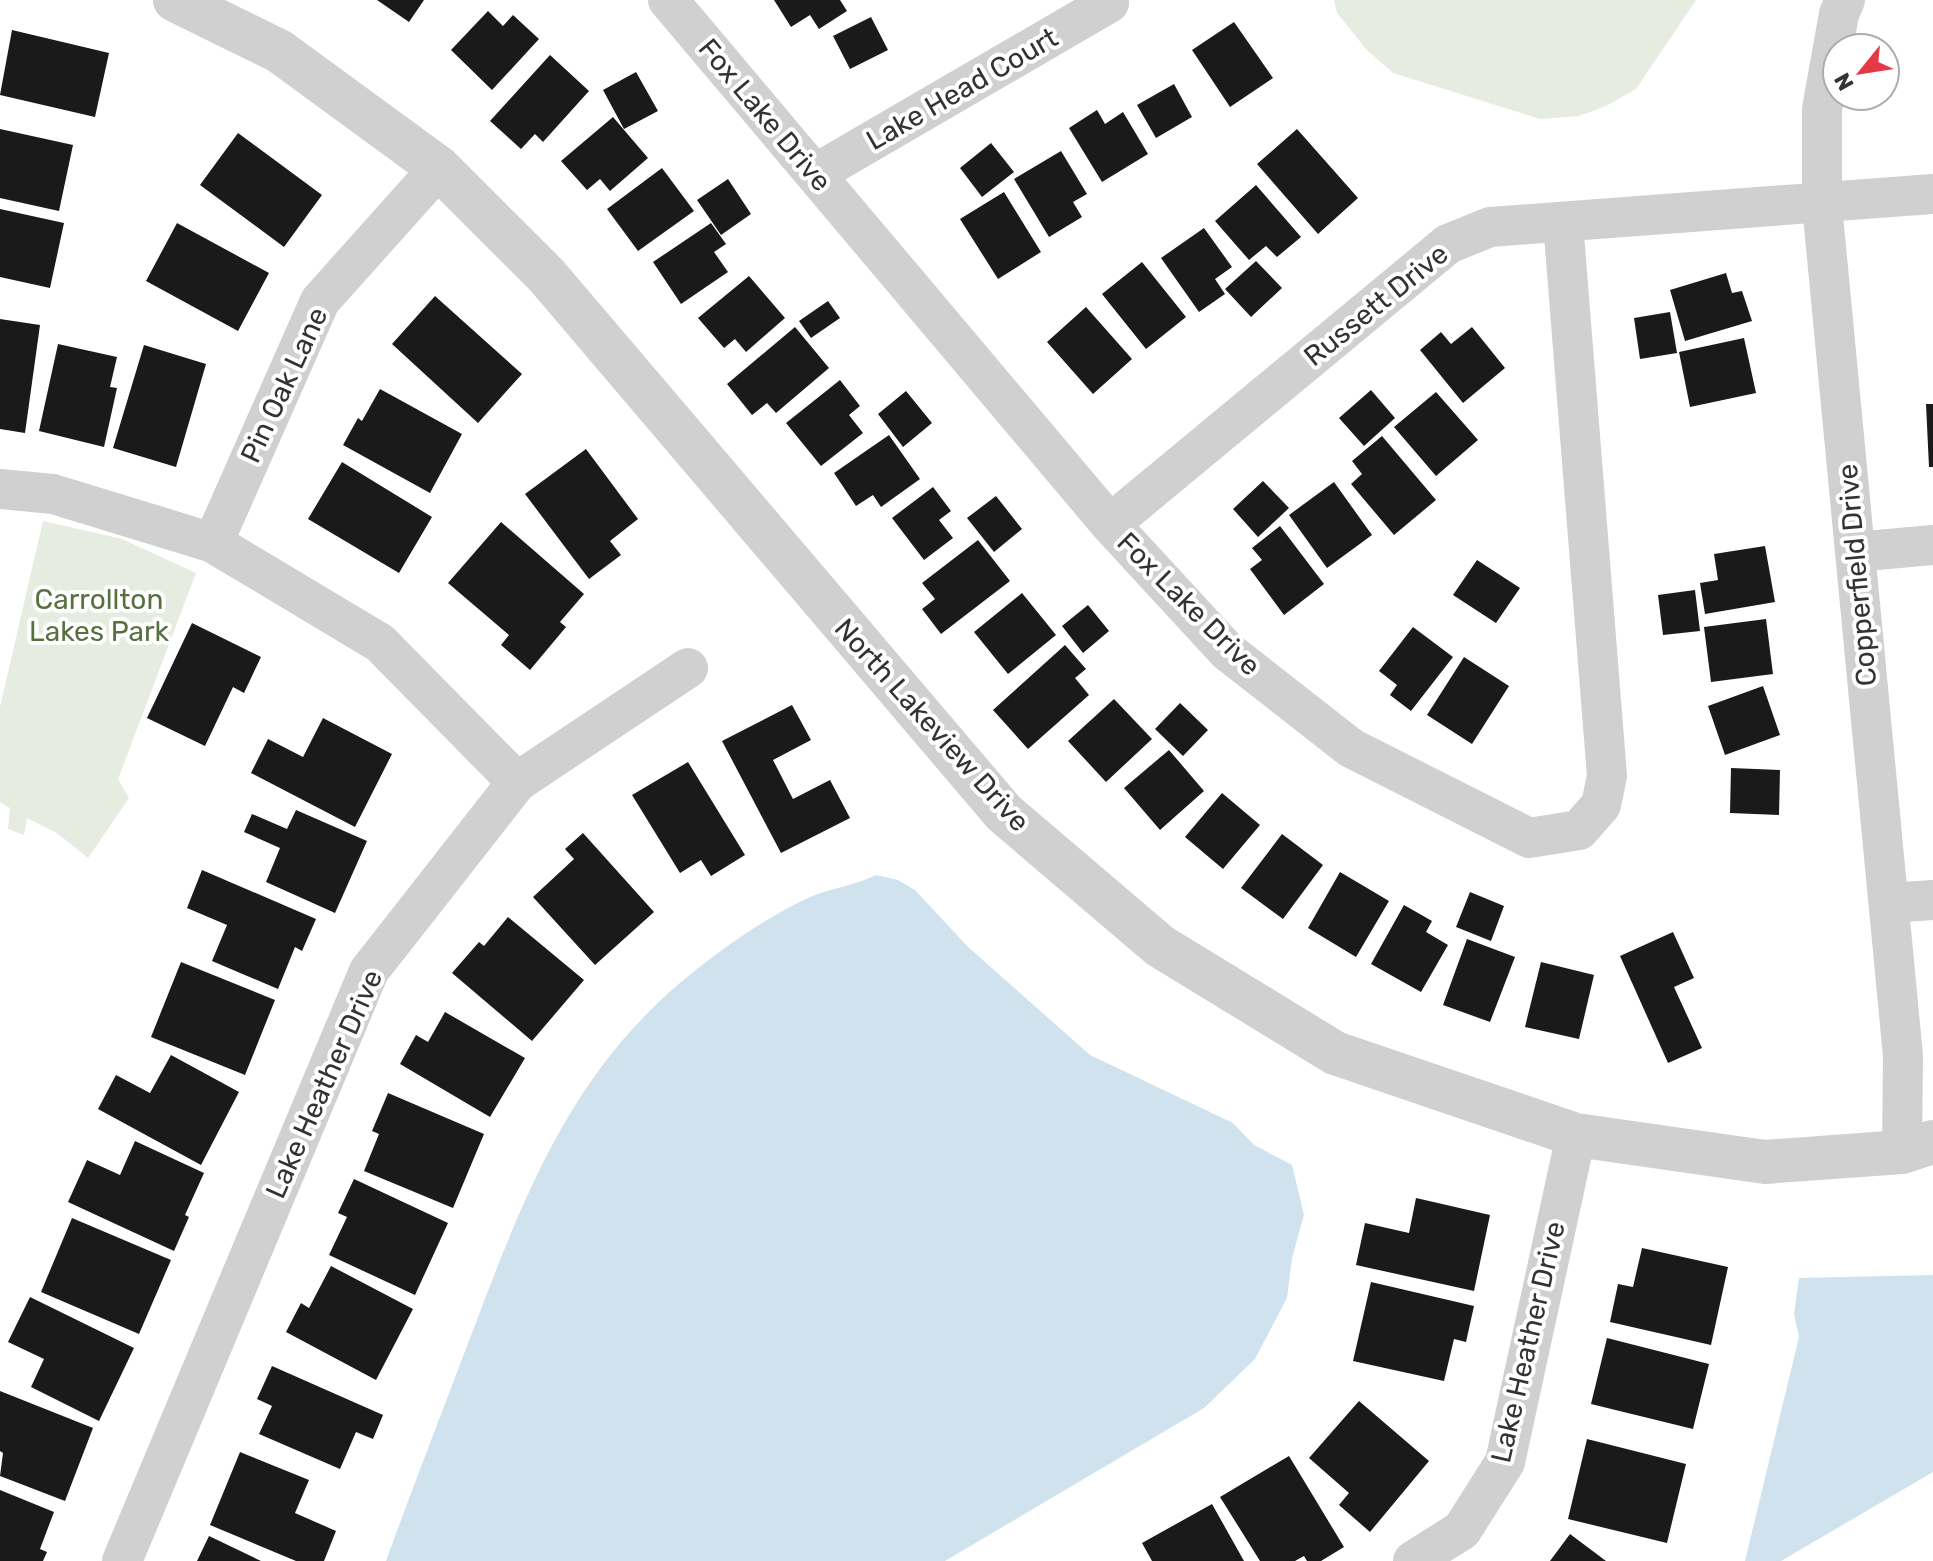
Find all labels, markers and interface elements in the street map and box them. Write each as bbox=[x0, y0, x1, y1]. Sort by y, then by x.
street label: Lake Head Court bbox=[861, 21, 1064, 157]
street label: Fox Lake Drive bbox=[692, 32, 838, 198]
north arrow bbox=[1821, 32, 1901, 112]
text: N bbox=[1828, 68, 1860, 95]
street label: Russett Drive bbox=[1297, 237, 1455, 373]
street label: Pin Oak Lane bbox=[234, 302, 334, 468]
street label: Copperfield Drive bbox=[1831, 462, 1883, 688]
street label: Fox Lake Drive bbox=[1111, 526, 1267, 682]
park label: Carrollton Lakes Park bbox=[29, 583, 170, 648]
street label: North Lakeview Drive bbox=[828, 612, 1036, 838]
street label: Lake Heather Drive bbox=[259, 965, 389, 1203]
street label: Lake Heather Drive bbox=[1484, 1218, 1572, 1466]

